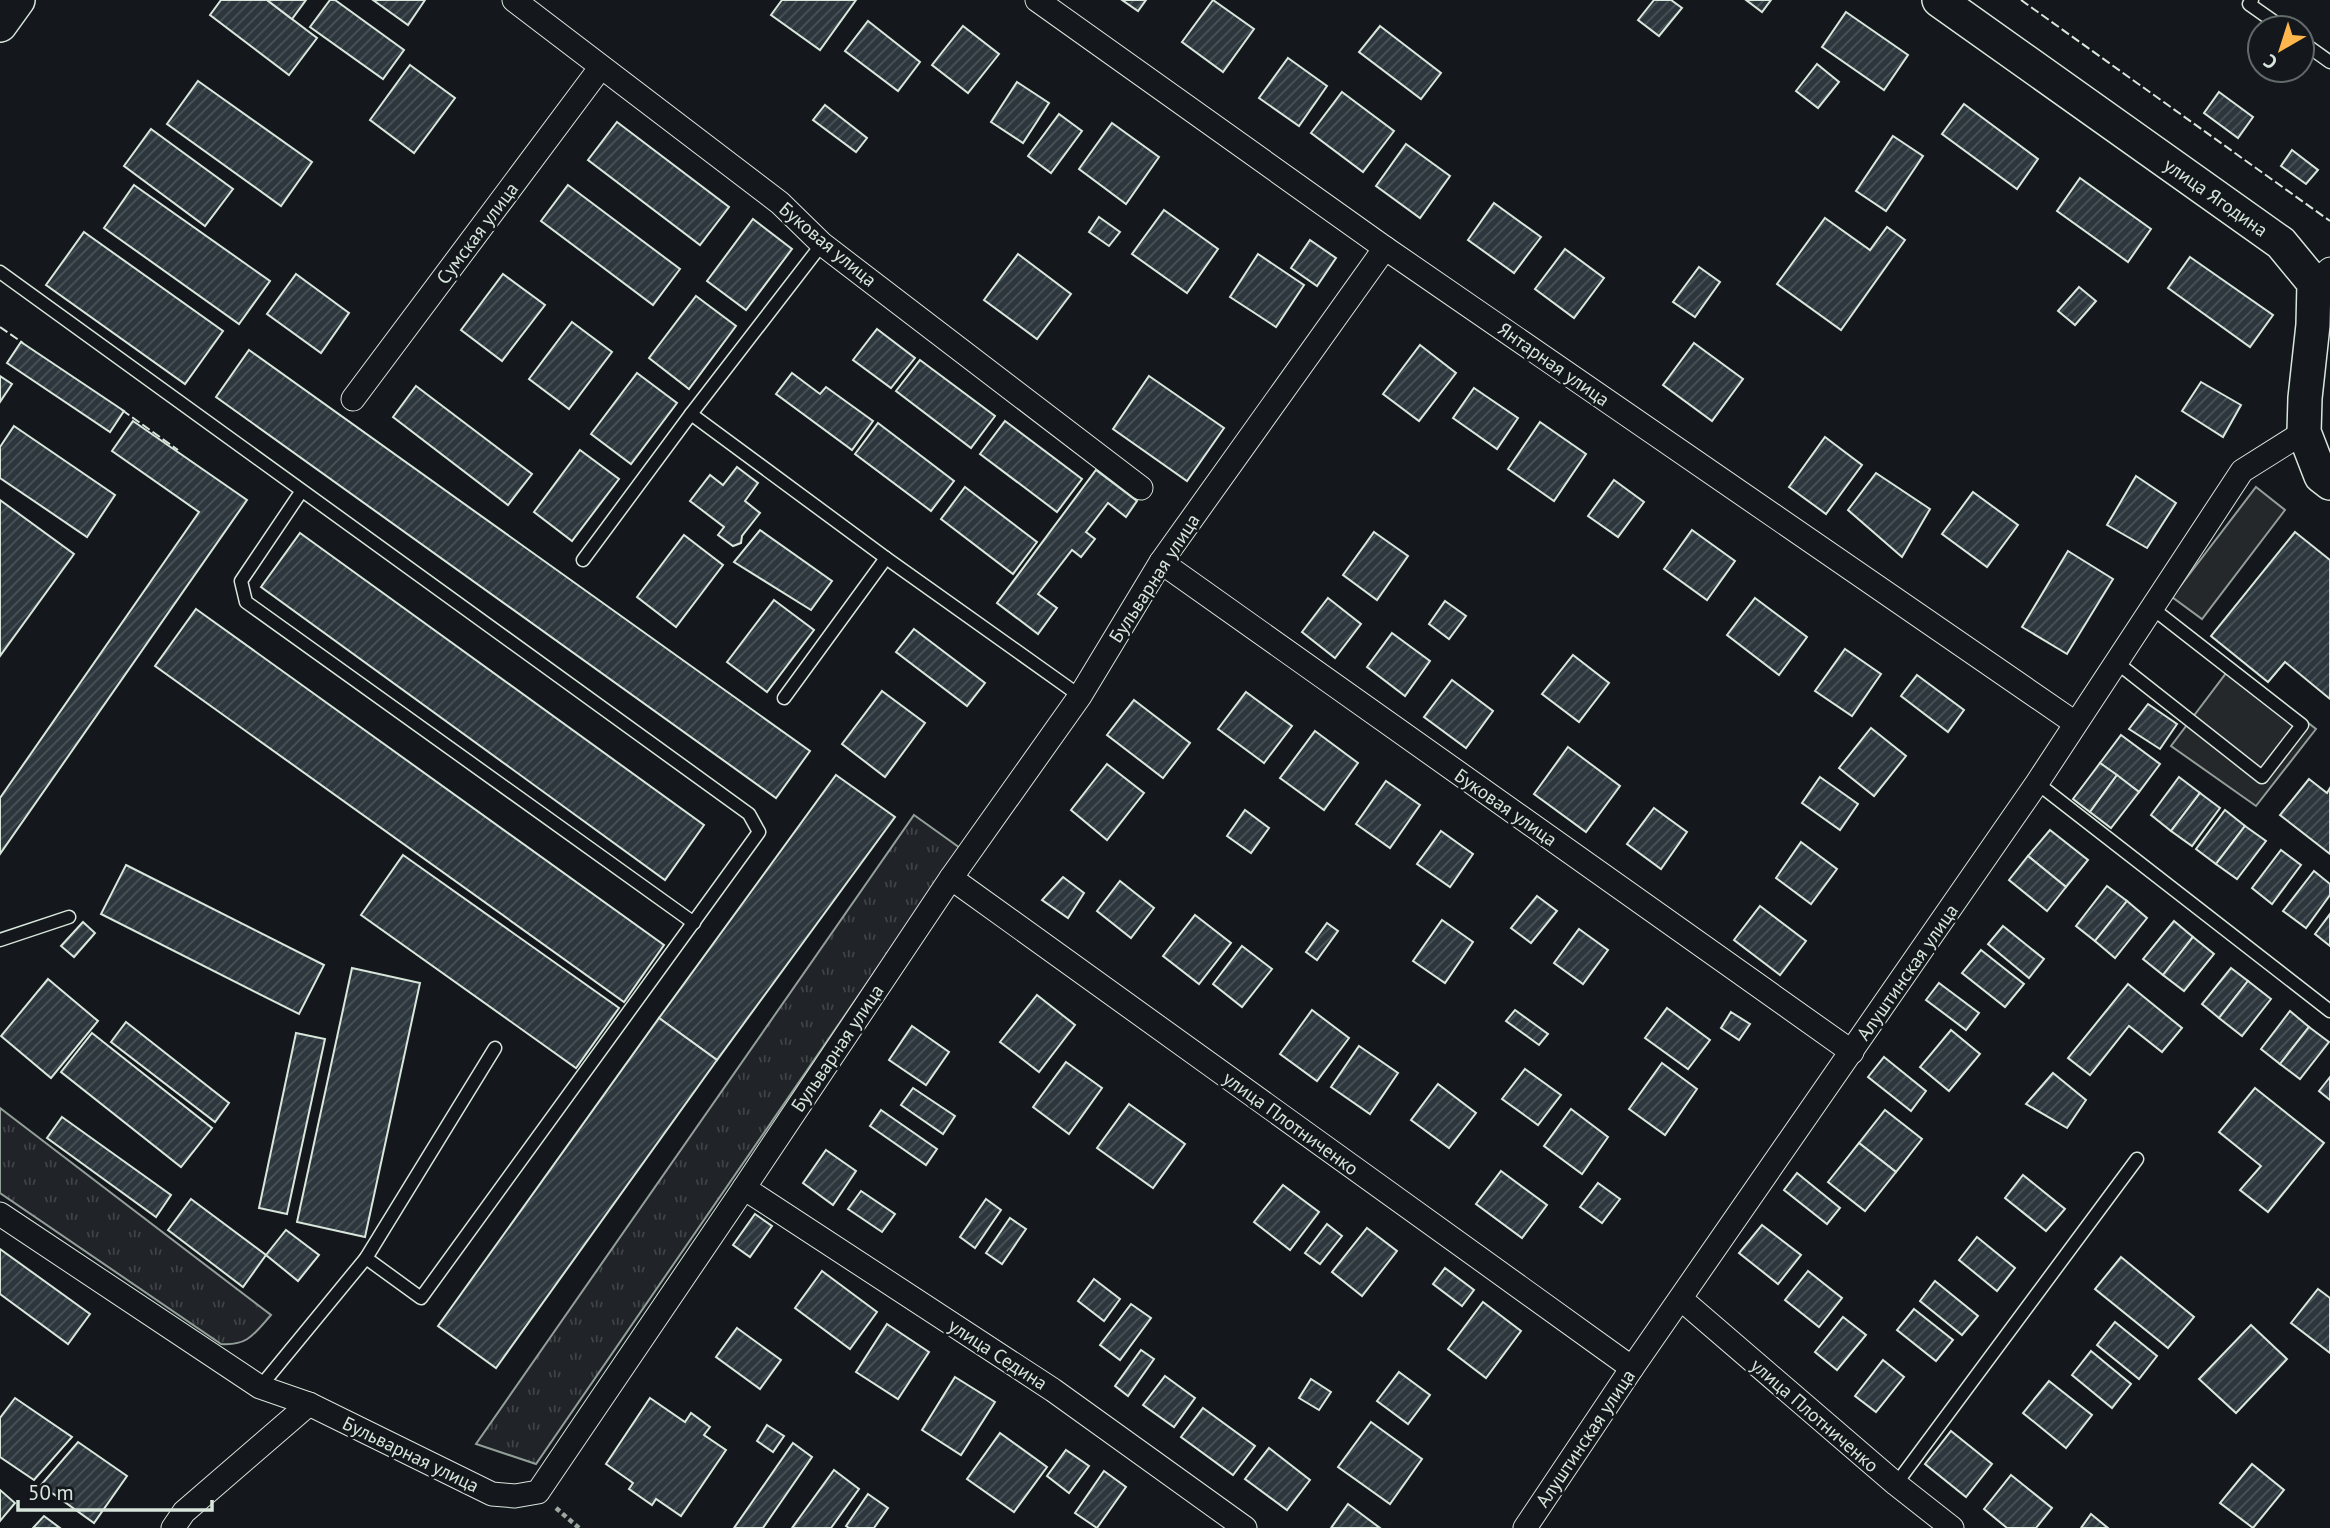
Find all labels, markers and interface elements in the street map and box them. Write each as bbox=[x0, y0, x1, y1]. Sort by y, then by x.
north arrow bbox=[2246, 14, 2316, 84]
text: С bbox=[2258, 49, 2282, 75]
street label: улица Ягодина bbox=[2159, 152, 2273, 242]
street label: Сумская улица bbox=[431, 177, 523, 289]
street label: Буковая улица bbox=[774, 196, 882, 292]
street label: Янтарная улица bbox=[1494, 317, 1614, 411]
street label: Бульварная улица bbox=[1103, 509, 1205, 647]
street label: Буковая улица bbox=[1450, 763, 1562, 851]
street label: Алуштинская улица bbox=[1851, 899, 1963, 1045]
street label: Бульварная улица bbox=[785, 980, 889, 1116]
street label: улица Плотниченко bbox=[1218, 1066, 1364, 1180]
street label: улица Седина bbox=[944, 1313, 1052, 1395]
street label: улица Плотниченко bbox=[1746, 1353, 1884, 1477]
street label: Алуштинская улица bbox=[1530, 1365, 1640, 1511]
street label: Бульварная улица bbox=[339, 1411, 483, 1497]
scale bar bbox=[18, 1468, 212, 1512]
text: 50 m bbox=[28, 1479, 74, 1506]

